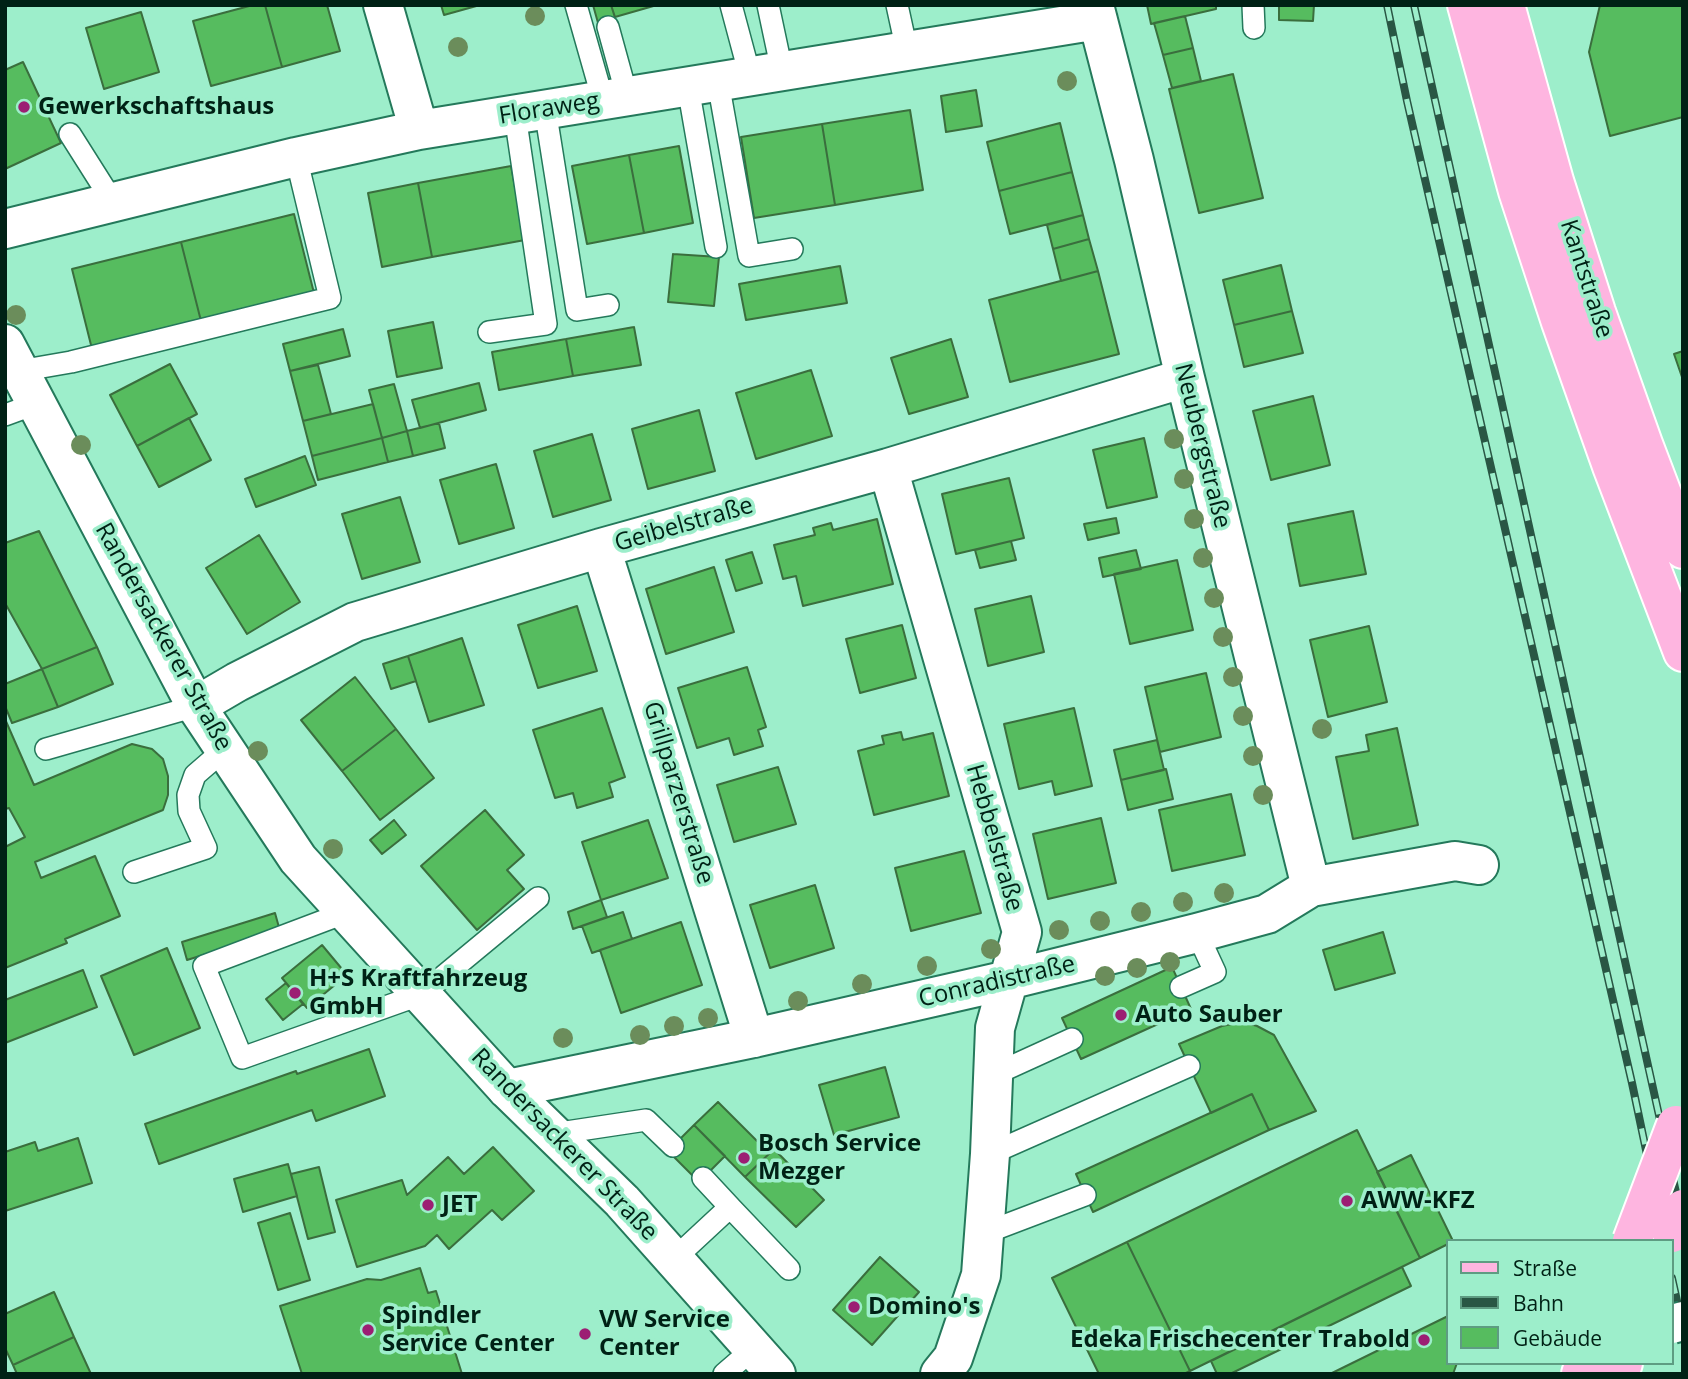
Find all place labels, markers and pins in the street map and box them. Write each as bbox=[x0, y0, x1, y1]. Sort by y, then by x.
place label: Gewerkschaftshaus bbox=[38, 93, 274, 121]
marker: Gewerkschaftshaus bbox=[16, 99, 32, 115]
place label: H+S Kraftfahrzeug GmbH bbox=[309, 965, 527, 1021]
marker: H+S Kraftfahrzeug GmbH bbox=[287, 985, 303, 1001]
place label: Auto Sauber bbox=[1135, 1001, 1283, 1029]
marker: Auto Sauber bbox=[1113, 1007, 1129, 1023]
place label: Bosch Service Mezger bbox=[758, 1130, 921, 1186]
marker: Bosch Service Mezger bbox=[736, 1150, 752, 1166]
place label: AWW-KFZ bbox=[1361, 1187, 1475, 1215]
place label: JET bbox=[442, 1191, 477, 1219]
marker: AWW-KFZ bbox=[1339, 1193, 1355, 1209]
marker: JET bbox=[420, 1197, 436, 1213]
place label: Domino's bbox=[868, 1293, 980, 1321]
marker: Domino's bbox=[846, 1299, 862, 1315]
place label: Spindler Service Center bbox=[382, 1302, 555, 1358]
place label: VW Service Center bbox=[599, 1306, 730, 1362]
marker: Spindler Service Center bbox=[360, 1322, 376, 1338]
marker: VW Service Center bbox=[577, 1326, 593, 1342]
place label: Edeka Frischecenter Trabold bbox=[1070, 1326, 1410, 1354]
marker: Edeka Frischecenter Trabold bbox=[1416, 1332, 1432, 1348]

